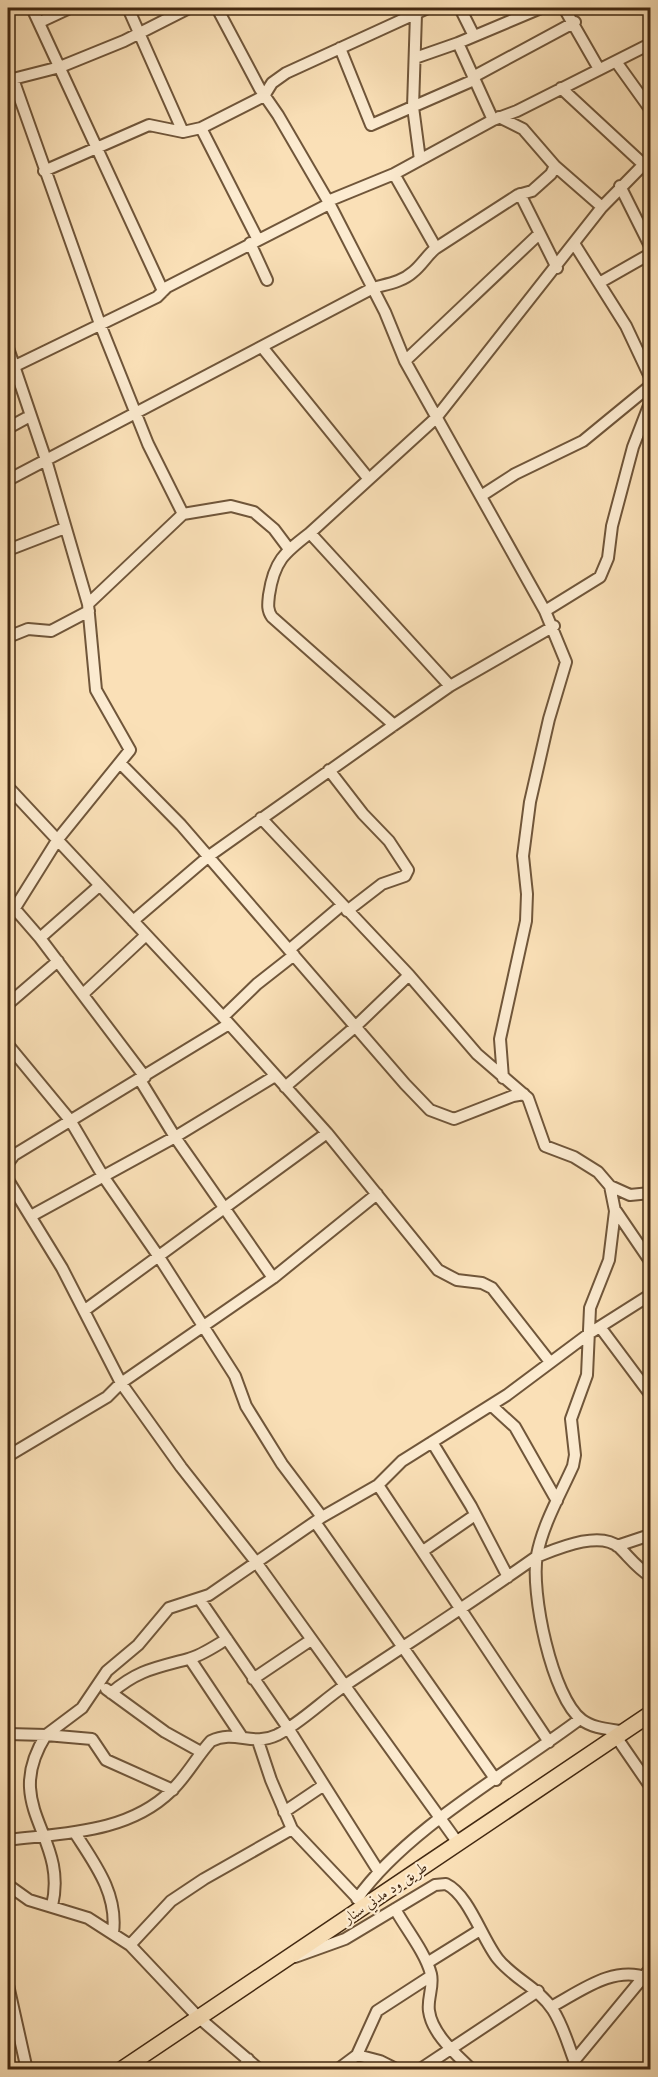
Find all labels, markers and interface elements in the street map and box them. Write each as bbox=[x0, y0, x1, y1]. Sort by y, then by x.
street label: طريق ود مدني سنار bbox=[338, 1857, 432, 1931]

